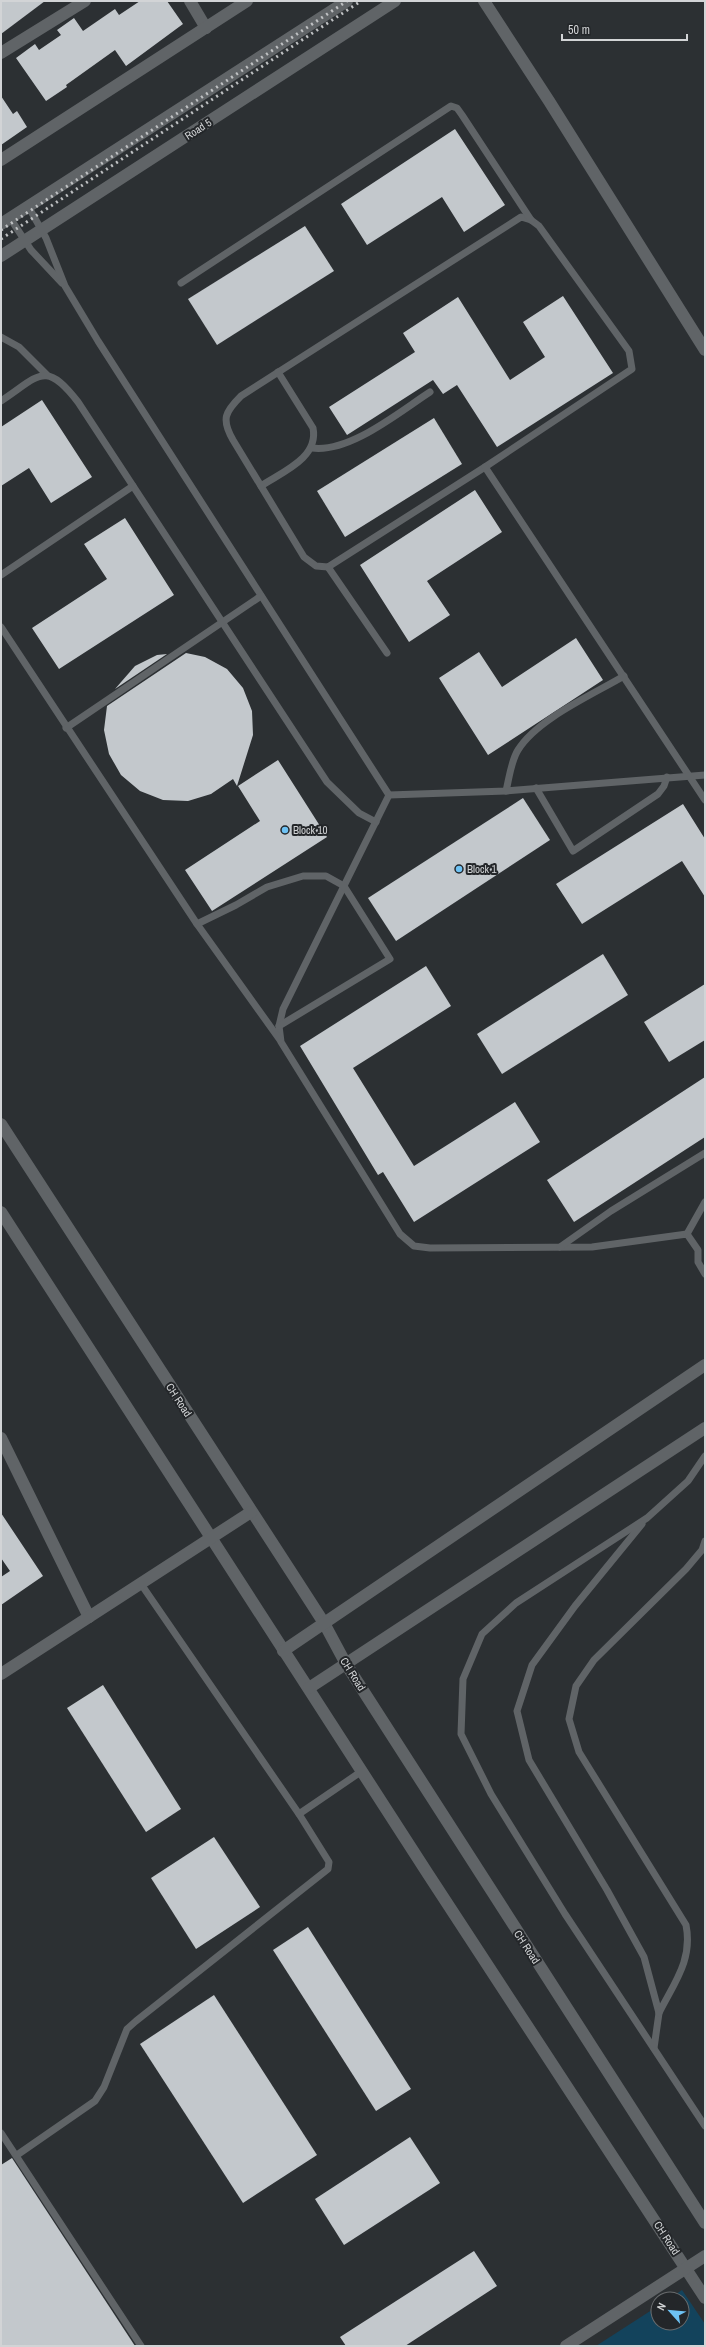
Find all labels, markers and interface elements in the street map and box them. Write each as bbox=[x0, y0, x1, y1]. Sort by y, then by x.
scale bar bbox=[562, 16, 687, 42]
text: 50 m bbox=[568, 22, 590, 38]
street label: Road 5 bbox=[182, 115, 214, 143]
place label: Block 10 bbox=[293, 823, 328, 837]
marker: Block 10 bbox=[280, 825, 290, 835]
place label: Block 1 bbox=[467, 862, 497, 876]
marker: Block 1 bbox=[454, 864, 464, 874]
street label: CH Road bbox=[163, 1381, 195, 1419]
street label: CH Road bbox=[337, 1655, 369, 1693]
street label: CH Road bbox=[511, 1928, 543, 1966]
street label: CH Road bbox=[651, 2219, 683, 2257]
north arrow bbox=[650, 2291, 690, 2331]
text: N bbox=[653, 2300, 669, 2313]

